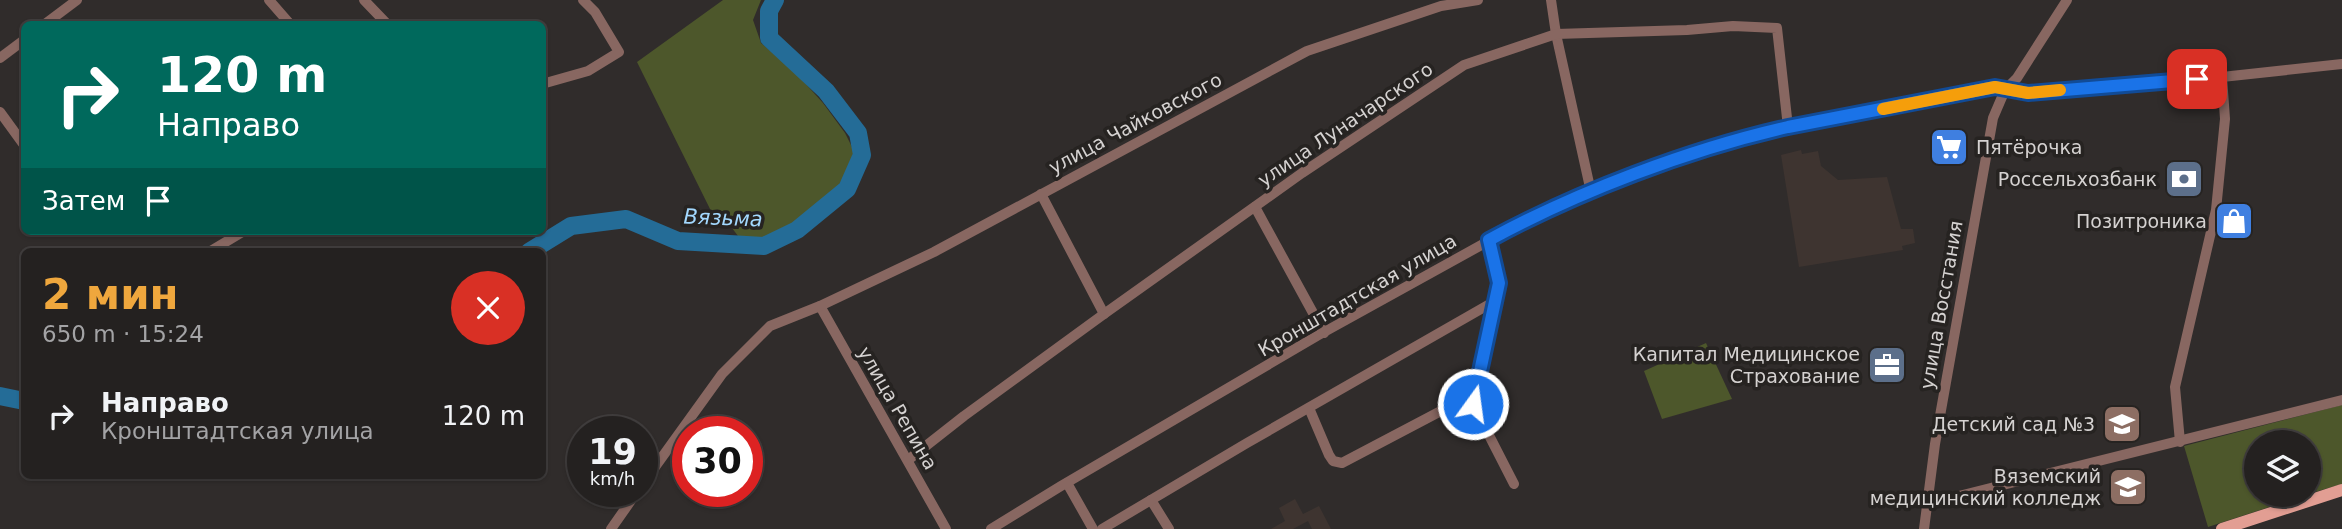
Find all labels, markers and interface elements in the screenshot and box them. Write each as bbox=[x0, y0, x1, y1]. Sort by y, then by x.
text: 120 m bbox=[157, 47, 327, 104]
icon: right bbox=[42, 49, 133, 140]
pin bbox=[2167, 49, 2227, 109]
street label: улица Луначарского bbox=[1253, 57, 1437, 191]
icon: arrive bbox=[2178, 60, 2216, 98]
street label: улица Чайковского bbox=[1045, 68, 1225, 178]
text: Направо bbox=[157, 106, 300, 144]
supermarket icon: Пятёрочка bbox=[1928, 126, 1970, 168]
place label: Пятёрочка bbox=[1976, 136, 2083, 158]
bank icon: Россельхозбанк bbox=[2163, 158, 2205, 200]
place label: Россельхозбанк bbox=[1998, 168, 2157, 190]
icon: arrive bbox=[139, 182, 177, 220]
text: Затем bbox=[42, 186, 125, 216]
shop icon: Позитроника bbox=[2213, 200, 2255, 242]
water label: Вязьма bbox=[683, 205, 763, 231]
place label: Позитроника bbox=[2076, 210, 2207, 232]
street label: улица Восстания bbox=[1915, 219, 1967, 391]
street label: Кронштадтская улица bbox=[1254, 229, 1460, 361]
text: 2 мин bbox=[42, 270, 179, 319]
button: close bbox=[451, 271, 525, 345]
text: 650 m · 15:24 bbox=[42, 321, 204, 347]
street label: улица Репина bbox=[854, 343, 942, 473]
place label: Капитал Медицинское Страхование bbox=[1633, 343, 1860, 387]
office icon: Капитал Медицинское Страхование bbox=[1866, 344, 1908, 386]
position arrow bbox=[1436, 367, 1510, 441]
text: Направо bbox=[101, 388, 229, 418]
icon: right bbox=[42, 397, 80, 435]
text: 120 m bbox=[442, 401, 525, 431]
school or university icon: Детский сад №3 bbox=[2101, 403, 2143, 445]
place label: Детский сад №3 bbox=[1932, 413, 2095, 435]
speed limit sign: 30 bbox=[672, 416, 763, 507]
text: Кронштадтская улица bbox=[101, 418, 374, 444]
map controls bbox=[2244, 430, 2321, 507]
button: layers bbox=[2244, 430, 2321, 507]
text: 19 bbox=[588, 432, 637, 472]
place label: Вяземский медицинский колледж bbox=[1870, 465, 2101, 509]
school or university icon: Вяземский медицинский колледж bbox=[2107, 466, 2149, 508]
text: km/h bbox=[590, 468, 635, 489]

